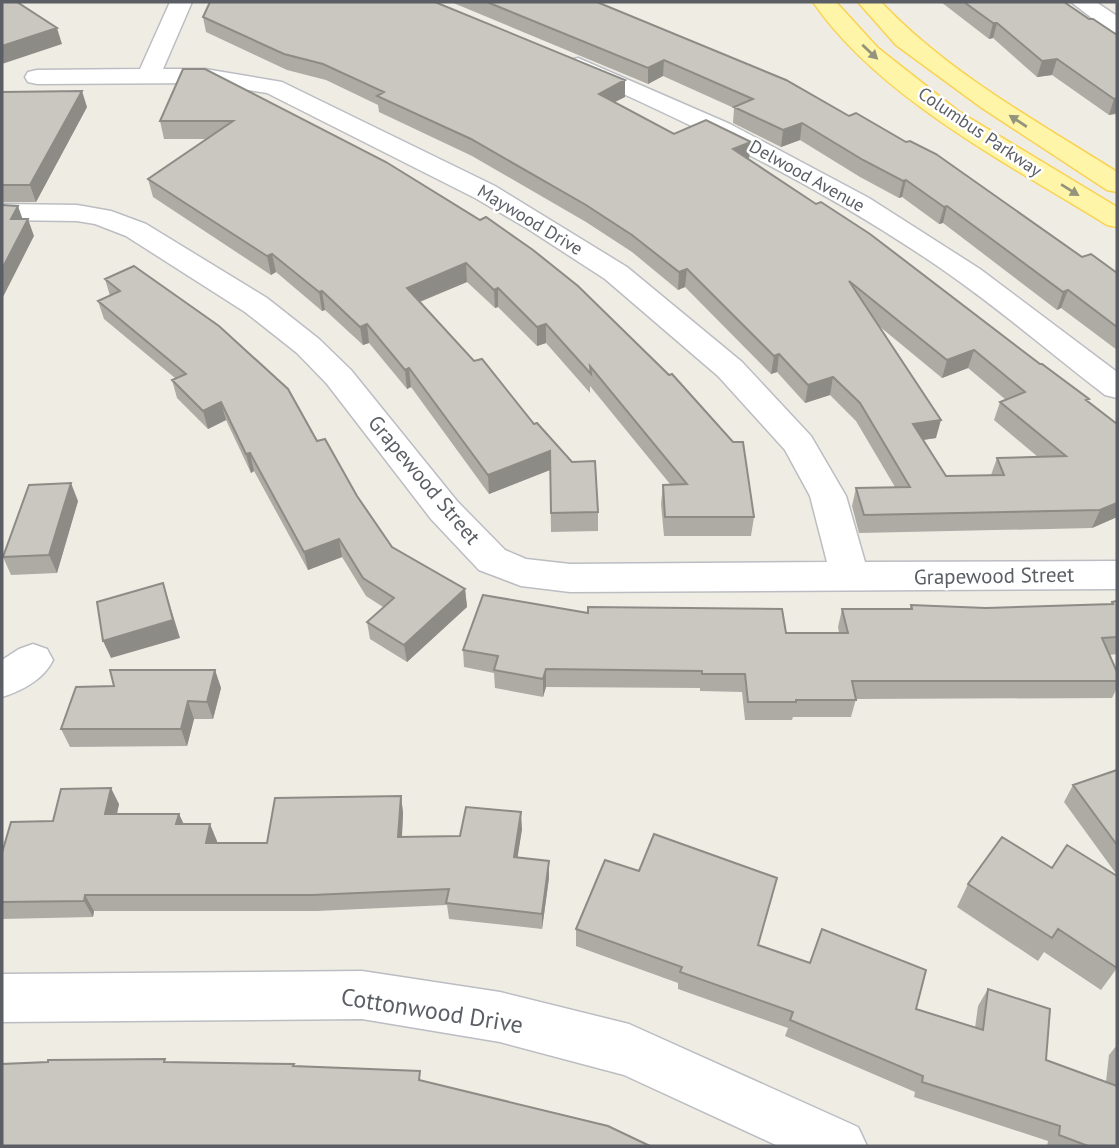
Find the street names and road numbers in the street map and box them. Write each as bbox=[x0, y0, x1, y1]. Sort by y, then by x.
street label: Columbus Parkway bbox=[914, 82, 1047, 182]
street label: Delwood Avenue bbox=[745, 134, 869, 217]
street label: Maywood Drive bbox=[473, 179, 587, 260]
street label: Grapewood Street bbox=[362, 410, 486, 550]
street label: Grapewood Street bbox=[914, 561, 1074, 590]
street label: Cottonwood Drive bbox=[339, 981, 525, 1040]

